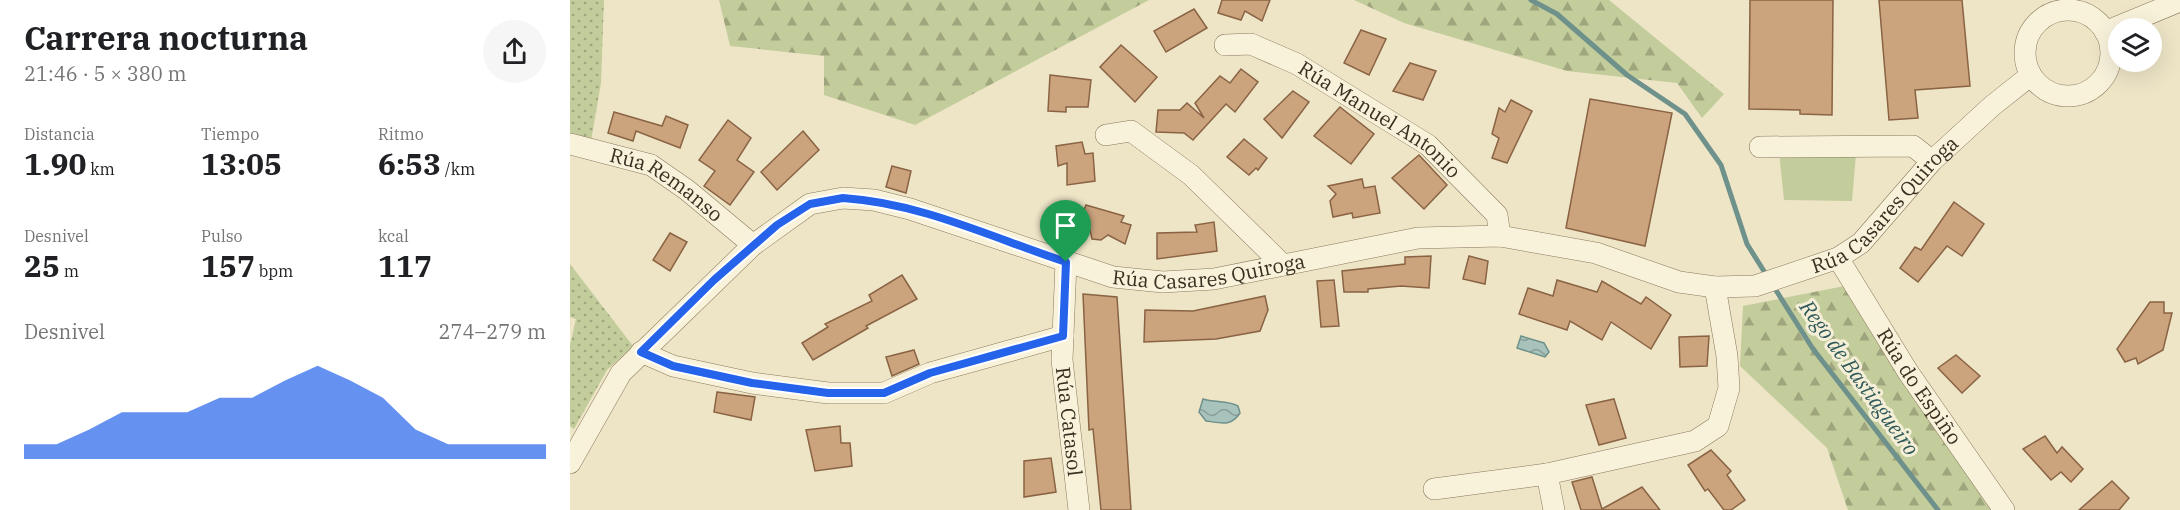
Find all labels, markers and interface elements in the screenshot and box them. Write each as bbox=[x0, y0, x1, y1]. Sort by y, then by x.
text: Carrera nocturna bbox=[24, 16, 308, 59]
map controls bbox=[2108, 18, 2162, 72]
button: layers bbox=[2108, 18, 2162, 72]
button: share bbox=[483, 20, 546, 83]
street label: Rúa Manuel Antonio bbox=[1294, 54, 1467, 184]
text: 21:46 · 5 × 380 m bbox=[24, 60, 187, 87]
text: Distancia bbox=[24, 124, 95, 144]
text: Tiempo bbox=[201, 124, 259, 144]
text: Ritmo bbox=[378, 124, 424, 144]
street label: Rúa Casares Quiroga bbox=[1808, 130, 1964, 279]
street label: Rúa Remanso bbox=[607, 141, 729, 228]
text: 1.90 bbox=[24, 144, 86, 183]
text: 13:05 bbox=[201, 144, 282, 183]
text: 6:53 bbox=[378, 144, 441, 183]
text: km bbox=[86, 159, 115, 179]
text: /km bbox=[441, 159, 475, 179]
pin bbox=[1040, 200, 1091, 262]
icon: arrive bbox=[1049, 209, 1082, 242]
text: Desnivel bbox=[24, 226, 89, 246]
text: Pulso bbox=[201, 226, 243, 246]
text: kcal bbox=[378, 226, 409, 246]
text: 25 bbox=[24, 246, 60, 285]
text: 157 bbox=[201, 246, 255, 285]
text: 117 bbox=[378, 246, 432, 285]
street label: Rúa Casares Quiroga bbox=[1111, 247, 1307, 295]
text: m bbox=[60, 261, 79, 281]
text: bpm bbox=[255, 261, 293, 281]
water label: Rego de Bastiagueiro bbox=[1793, 293, 1926, 461]
text: Desnivel bbox=[24, 318, 105, 345]
text: 274–279 m bbox=[439, 318, 546, 345]
street label: Rúa do Espiño bbox=[1871, 323, 1968, 450]
street label: Rúa Catasol bbox=[1050, 365, 1089, 478]

